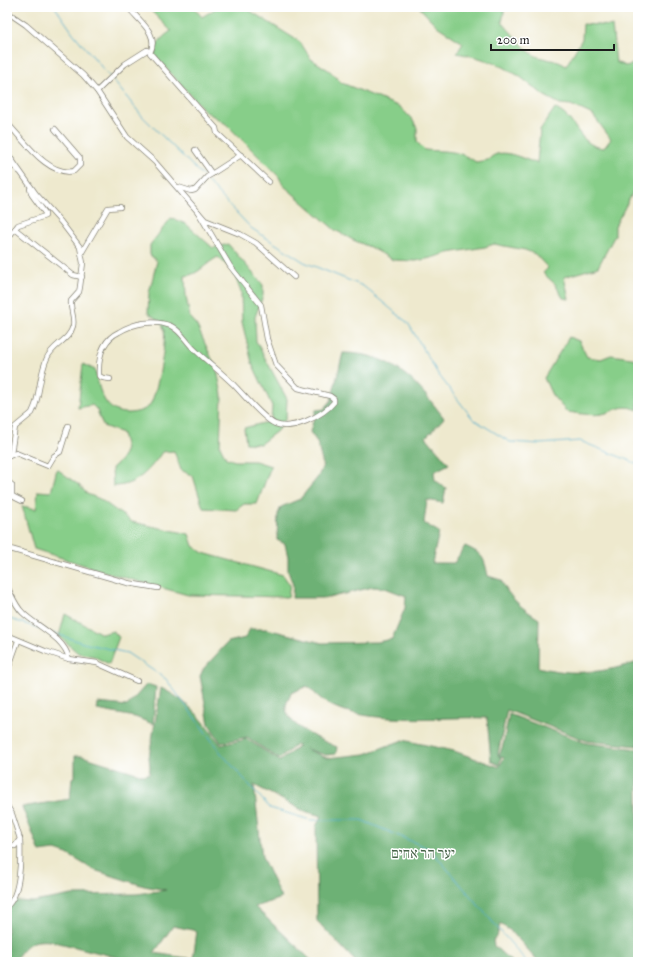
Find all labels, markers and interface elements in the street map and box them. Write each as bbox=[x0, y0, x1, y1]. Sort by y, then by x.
scale bar bbox=[491, 26, 614, 52]
text: 200 m bbox=[497, 33, 530, 47]
park label: יער הר אחים bbox=[391, 845, 455, 862]

